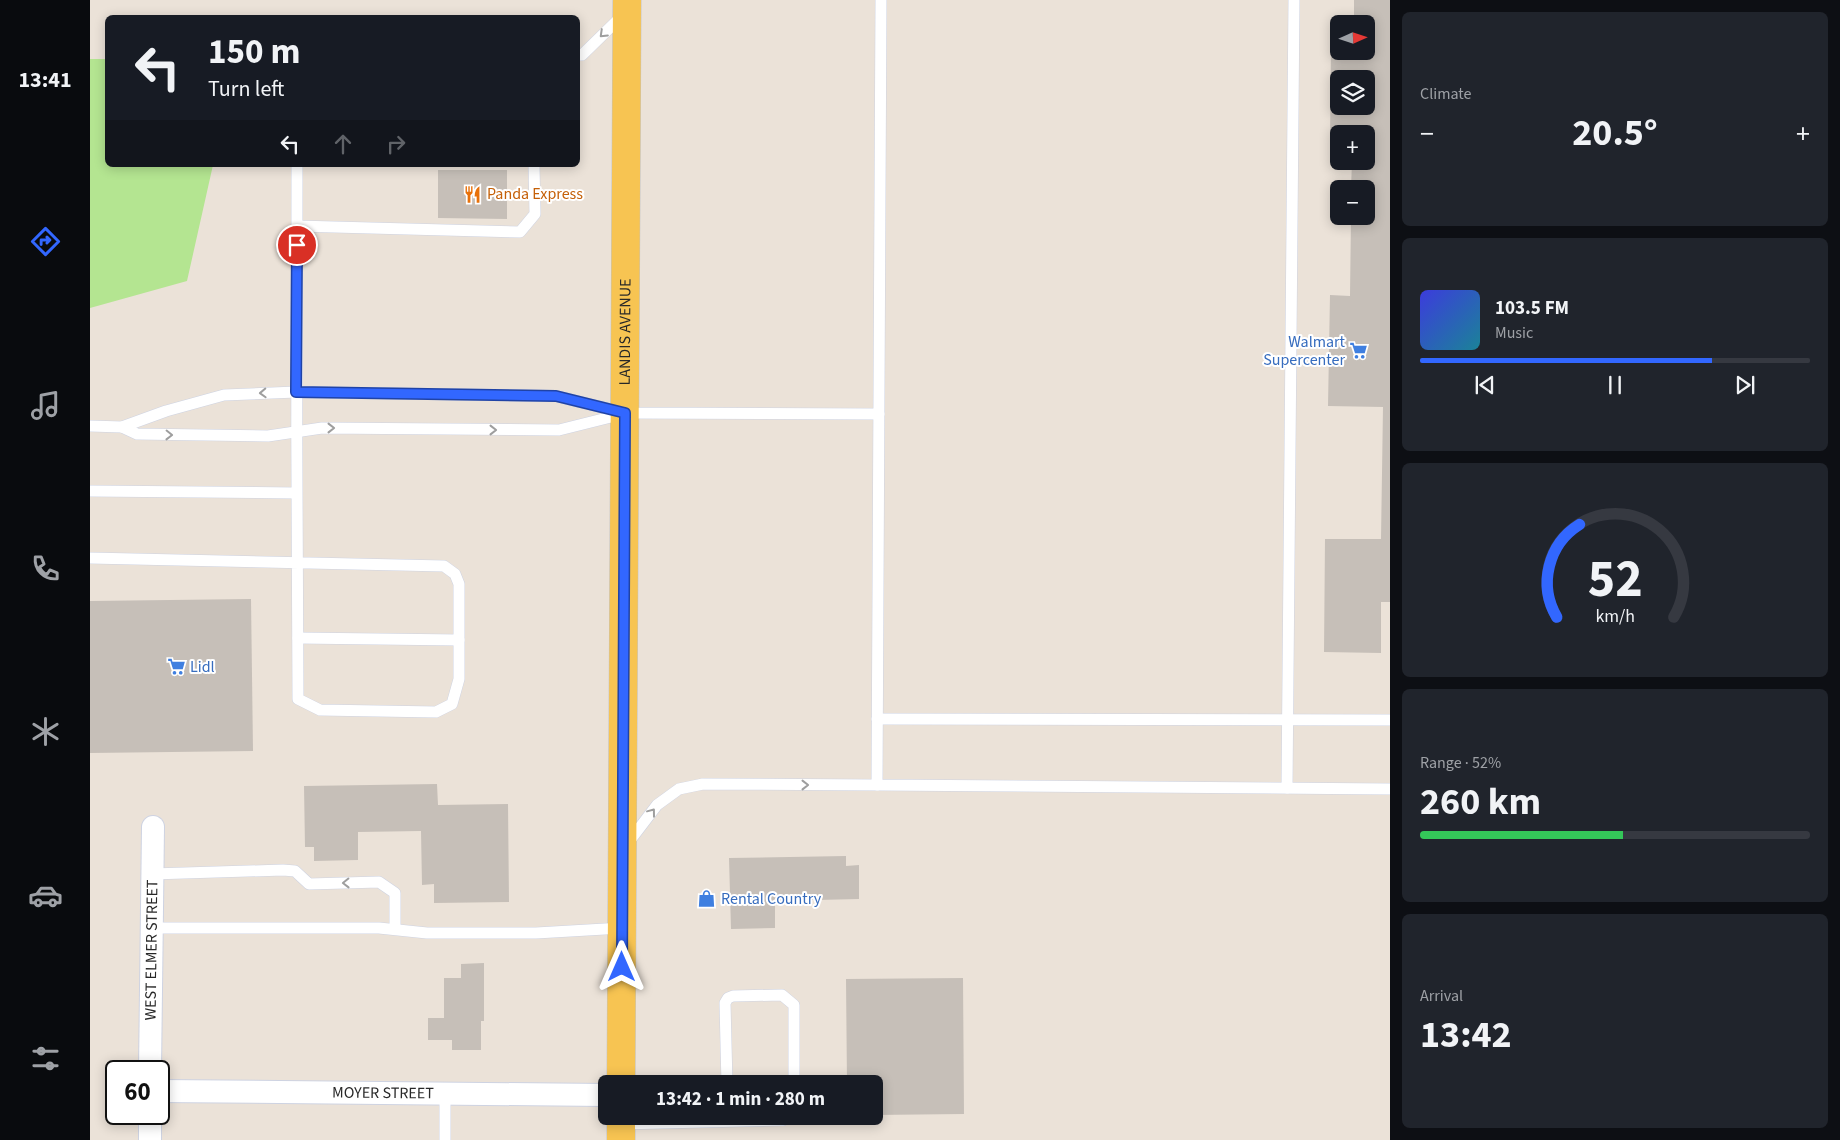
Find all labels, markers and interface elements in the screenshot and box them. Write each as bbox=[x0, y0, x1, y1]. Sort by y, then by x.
north arrow bbox=[1330, 15, 1375, 60]
map controls bbox=[1330, 15, 1375, 225]
text: 150 m bbox=[208, 27, 300, 77]
one-way arrow bbox=[600, 28, 609, 37]
icon: left bbox=[125, 35, 190, 100]
text: 13:41 bbox=[18, 64, 72, 96]
button: layers bbox=[1330, 70, 1375, 115]
text: Turn left bbox=[208, 73, 284, 105]
text: Climate bbox=[1420, 83, 1471, 105]
text: 20.5° bbox=[1572, 106, 1658, 160]
text: − bbox=[1420, 114, 1434, 154]
text: + bbox=[1796, 114, 1810, 154]
button: + bbox=[1330, 125, 1375, 170]
icon: left bbox=[276, 130, 304, 158]
icon: ahead bbox=[329, 130, 357, 158]
icon: right bbox=[382, 130, 410, 158]
button: − bbox=[1330, 180, 1375, 225]
place label: Panda Express bbox=[487, 183, 583, 205]
restaurant icon: Panda Express bbox=[463, 184, 483, 204]
icon: directions bbox=[28, 224, 63, 259]
pin bbox=[276, 224, 318, 266]
icon: arrive bbox=[283, 231, 311, 259]
street label: LANDIS AVENUE bbox=[614, 278, 636, 386]
text: 103.5 FM bbox=[1495, 295, 1569, 322]
text: Music bbox=[1495, 322, 1533, 344]
place label: Walmart Supercenter bbox=[1263, 331, 1346, 371]
supermarket icon: Walmart Supercenter bbox=[1349, 341, 1369, 361]
icon: previous bbox=[1471, 371, 1499, 399]
icon: pause bbox=[1601, 371, 1629, 399]
icon: next bbox=[1731, 371, 1759, 399]
icon: music bbox=[28, 388, 63, 423]
one-way arrow bbox=[259, 388, 267, 399]
one-way arrow bbox=[327, 423, 335, 433]
one-way arrow bbox=[490, 425, 497, 435]
one-way arrow bbox=[165, 430, 173, 440]
text: 52 bbox=[1588, 543, 1642, 617]
icon: phone bbox=[28, 551, 63, 586]
text: km/h bbox=[1595, 604, 1635, 629]
place label: Lidl bbox=[190, 656, 215, 678]
supermarket icon: Lidl bbox=[166, 657, 186, 677]
icon: climate bbox=[28, 714, 63, 749]
text: Range · 52% bbox=[1420, 752, 1501, 774]
text: 260 km bbox=[1420, 775, 1541, 829]
one-way arrow bbox=[802, 780, 809, 790]
one-way arrow bbox=[646, 809, 654, 818]
icon: car bbox=[28, 878, 63, 913]
one-way arrow bbox=[342, 878, 350, 888]
street label: WEST ELMER STREET bbox=[140, 879, 163, 1021]
place label: Rental Country bbox=[721, 888, 822, 910]
shop icon: Rental Country bbox=[697, 889, 717, 909]
position arrow bbox=[595, 940, 647, 992]
text: Arrival bbox=[1420, 985, 1463, 1007]
text: 13:42 bbox=[1420, 1008, 1512, 1062]
icon: filters bbox=[28, 1041, 63, 1076]
speed limit sign: 60 bbox=[105, 1060, 170, 1125]
street label: MOYER STREET bbox=[332, 1082, 434, 1104]
text: 13:42 · 1 min · 280 m bbox=[656, 1086, 825, 1113]

